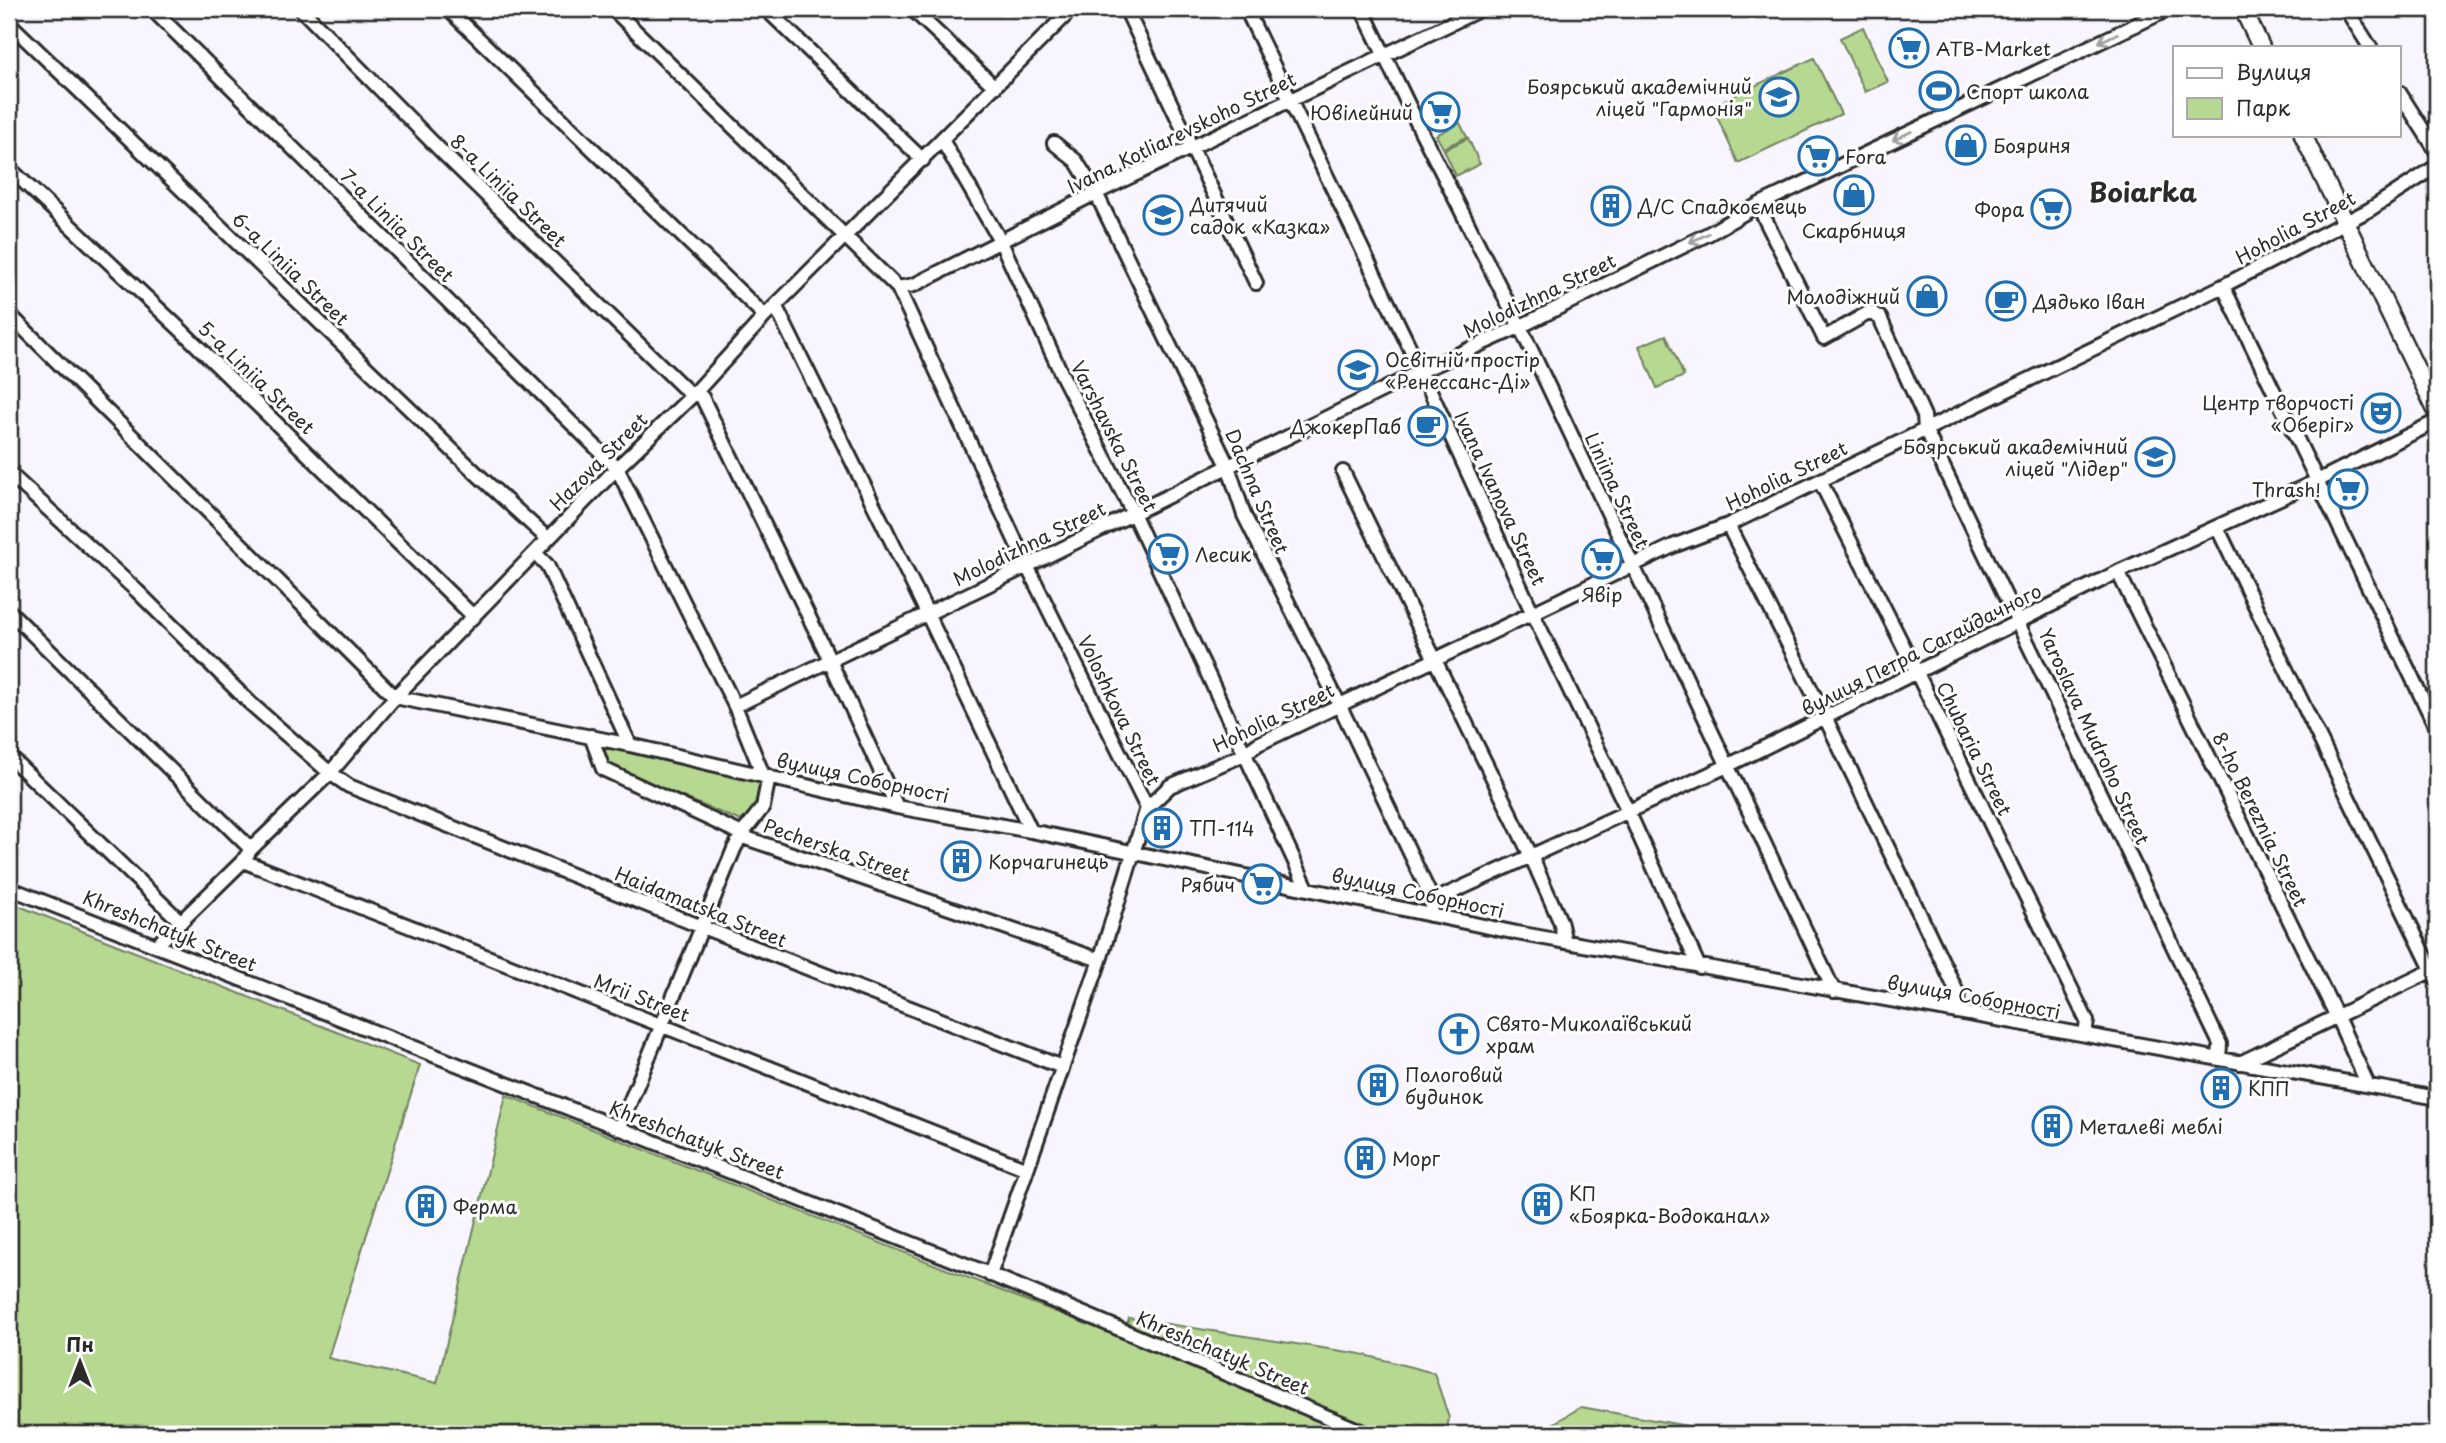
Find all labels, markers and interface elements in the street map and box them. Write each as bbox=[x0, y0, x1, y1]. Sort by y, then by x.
supermarket icon: ATB-Market bbox=[1888, 27, 1930, 69]
one-way arrow bbox=[2098, 31, 2119, 45]
place label: ATB-Market bbox=[1936, 34, 2051, 62]
legend bbox=[2173, 46, 2400, 136]
text: Вулиця bbox=[2236, 55, 2312, 87]
street label: Ivana Kotliarevskoho Street bbox=[1062, 64, 1300, 200]
sports icon: Спорт школа bbox=[1918, 70, 1960, 112]
place label: Боярський академічний ліцей "Гармонія" bbox=[1527, 72, 1752, 122]
school or university icon: Боярський академічний ліцей "Гармонія" bbox=[1758, 76, 1800, 118]
place label: Спорт школа bbox=[1966, 77, 2089, 105]
supermarket icon: Ювілейний bbox=[1419, 91, 1461, 133]
text: Парк bbox=[2236, 91, 2291, 123]
place label: Ювілейний bbox=[1310, 98, 1413, 126]
shop icon: Бояриня bbox=[1945, 124, 1987, 166]
street label: 8-a Liniia Street bbox=[445, 127, 574, 253]
one-way arrow bbox=[1892, 130, 1913, 143]
place label: Бояриня bbox=[1993, 131, 2071, 159]
supermarket icon: Fora bbox=[1797, 135, 1839, 177]
place label: Fora bbox=[1845, 142, 1886, 170]
street label: 7-a Liniia Street bbox=[335, 162, 461, 288]
district label: Boiarka bbox=[2089, 172, 2197, 211]
shop icon: Скарбниця bbox=[1833, 174, 1875, 216]
street label: Hoholia Street bbox=[2230, 183, 2360, 270]
building icon: Д/С Спадкоємець bbox=[1590, 185, 1632, 227]
supermarket icon: Фора bbox=[2030, 188, 2072, 230]
place label: Дитячий садок «Казка» bbox=[1189, 190, 1330, 240]
place label: Д/С Спадкоємець bbox=[1637, 192, 1807, 220]
school or university icon: Дитячий садок «Казка» bbox=[1142, 194, 1184, 236]
place label: Фора bbox=[1975, 195, 2024, 223]
street label: 6-a Liniia Street bbox=[226, 205, 356, 332]
place label: Скарбниця bbox=[1802, 216, 1906, 244]
one-way arrow bbox=[1689, 232, 1710, 246]
street label: Molodizhna Street bbox=[1458, 246, 1620, 344]
shop icon: Молодіжний bbox=[1906, 275, 1948, 317]
cafe icon: Дядько Іван bbox=[1985, 280, 2027, 322]
place label: Молодіжний bbox=[1786, 282, 1900, 310]
place label: Дядько Іван bbox=[2032, 287, 2146, 315]
street label: 5-a Liniia Street bbox=[192, 314, 322, 440]
place label: Освітній простір «Ренессанс-Ді» bbox=[1385, 345, 1540, 395]
school or university icon: Освітній простір «Ренессанс-Ді» bbox=[1337, 349, 1379, 391]
street label: Varshavska Street bbox=[1065, 356, 1165, 516]
place label: Центр творчості «Оберіг» bbox=[2202, 388, 2354, 438]
theatre icon: Центр творчості «Оберіг» bbox=[2360, 392, 2402, 434]
street label: Hazova Street bbox=[543, 405, 654, 516]
cafe icon: ДжокерПаб bbox=[1407, 405, 1449, 447]
street label: Ivana Ivanova Street bbox=[1448, 406, 1554, 590]
place label: ДжокерПаб bbox=[1289, 412, 1401, 440]
street label: Dachna Street bbox=[1219, 424, 1297, 558]
street label: Liniina Street bbox=[1579, 427, 1657, 553]
place label: Боярський академічний ліцей "Лідер" bbox=[1903, 432, 2128, 482]
street label: Hoholia Street bbox=[1720, 433, 1852, 517]
school or university icon: Боярський академічний ліцей "Лідер" bbox=[2134, 436, 2176, 478]
supermarket icon: Thrash! bbox=[2327, 468, 2369, 510]
place label: Thrash! bbox=[2252, 475, 2321, 503]
street label: Molodizhna Street bbox=[948, 494, 1110, 592]
supermarket icon: Лесик bbox=[1147, 533, 1189, 575]
supermarket icon: Явір bbox=[1581, 538, 1623, 580]
place label: Лесик bbox=[1195, 540, 1252, 568]
street label: вулиця Петра Сагайдачного bbox=[1796, 576, 2046, 722]
place label: Явір bbox=[1581, 580, 1623, 608]
street label: Yaroslava Mudroho Street bbox=[2033, 623, 2158, 849]
street label: Voloshkova Street bbox=[1072, 630, 1169, 790]
street label: Hoholia Street bbox=[1207, 675, 1339, 759]
street label: Chubaria Street bbox=[1930, 676, 2020, 820]
street label: 8-ho Bereznia Street bbox=[2206, 727, 2316, 911]
street label: вулиця Соборності bbox=[774, 745, 952, 809]
building icon: ТП-114 bbox=[1141, 807, 1183, 849]
street label: Pecherska Street bbox=[760, 811, 914, 887]
place label: ТП-114 bbox=[1189, 814, 1255, 842]
building icon: Корчагинець bbox=[940, 840, 982, 882]
place label: Корчагинець bbox=[988, 847, 1109, 875]
street label: Haidamatska Street bbox=[611, 859, 791, 953]
street label: вулиця Соборності bbox=[1329, 860, 1507, 924]
supermarket icon: Рябич bbox=[1241, 863, 1283, 905]
place label: Рябич bbox=[1181, 870, 1235, 898]
street label: Khreshchatyk Street bbox=[79, 882, 261, 978]
street label: Mrii Street bbox=[590, 966, 694, 1028]
street label: вулиця Соборності bbox=[1885, 967, 2063, 1025]
place label: Свято-Миколаївський храм bbox=[1486, 1009, 1692, 1059]
church icon: Свято-Миколаївський храм bbox=[1438, 1013, 1480, 1055]
place label: Пологовий будинок bbox=[1405, 1060, 1503, 1110]
building icon: Пологовий будинок bbox=[1357, 1064, 1399, 1106]
building icon: КПП bbox=[2200, 1067, 2242, 1109]
place label: КПП bbox=[2248, 1074, 2290, 1102]
street label: Khreshchatyk Street bbox=[605, 1093, 789, 1185]
building icon: Металеві меблі bbox=[2031, 1105, 2073, 1147]
place label: Металеві меблі bbox=[2079, 1112, 2223, 1140]
building icon: Морг bbox=[1344, 1137, 1386, 1179]
place label: Морг bbox=[1392, 1144, 1441, 1172]
place label: КП «Боярка-Водоканал» bbox=[1569, 1179, 1770, 1229]
building icon: КП «Боярка-Водоканал» bbox=[1521, 1183, 1563, 1225]
building icon: Ферма bbox=[405, 1185, 447, 1227]
place label: Ферма bbox=[453, 1192, 517, 1220]
street label: Khreshchatyk Street bbox=[1132, 1303, 1314, 1401]
north arrow bbox=[46, 1328, 116, 1398]
text: Пн bbox=[66, 1330, 94, 1358]

